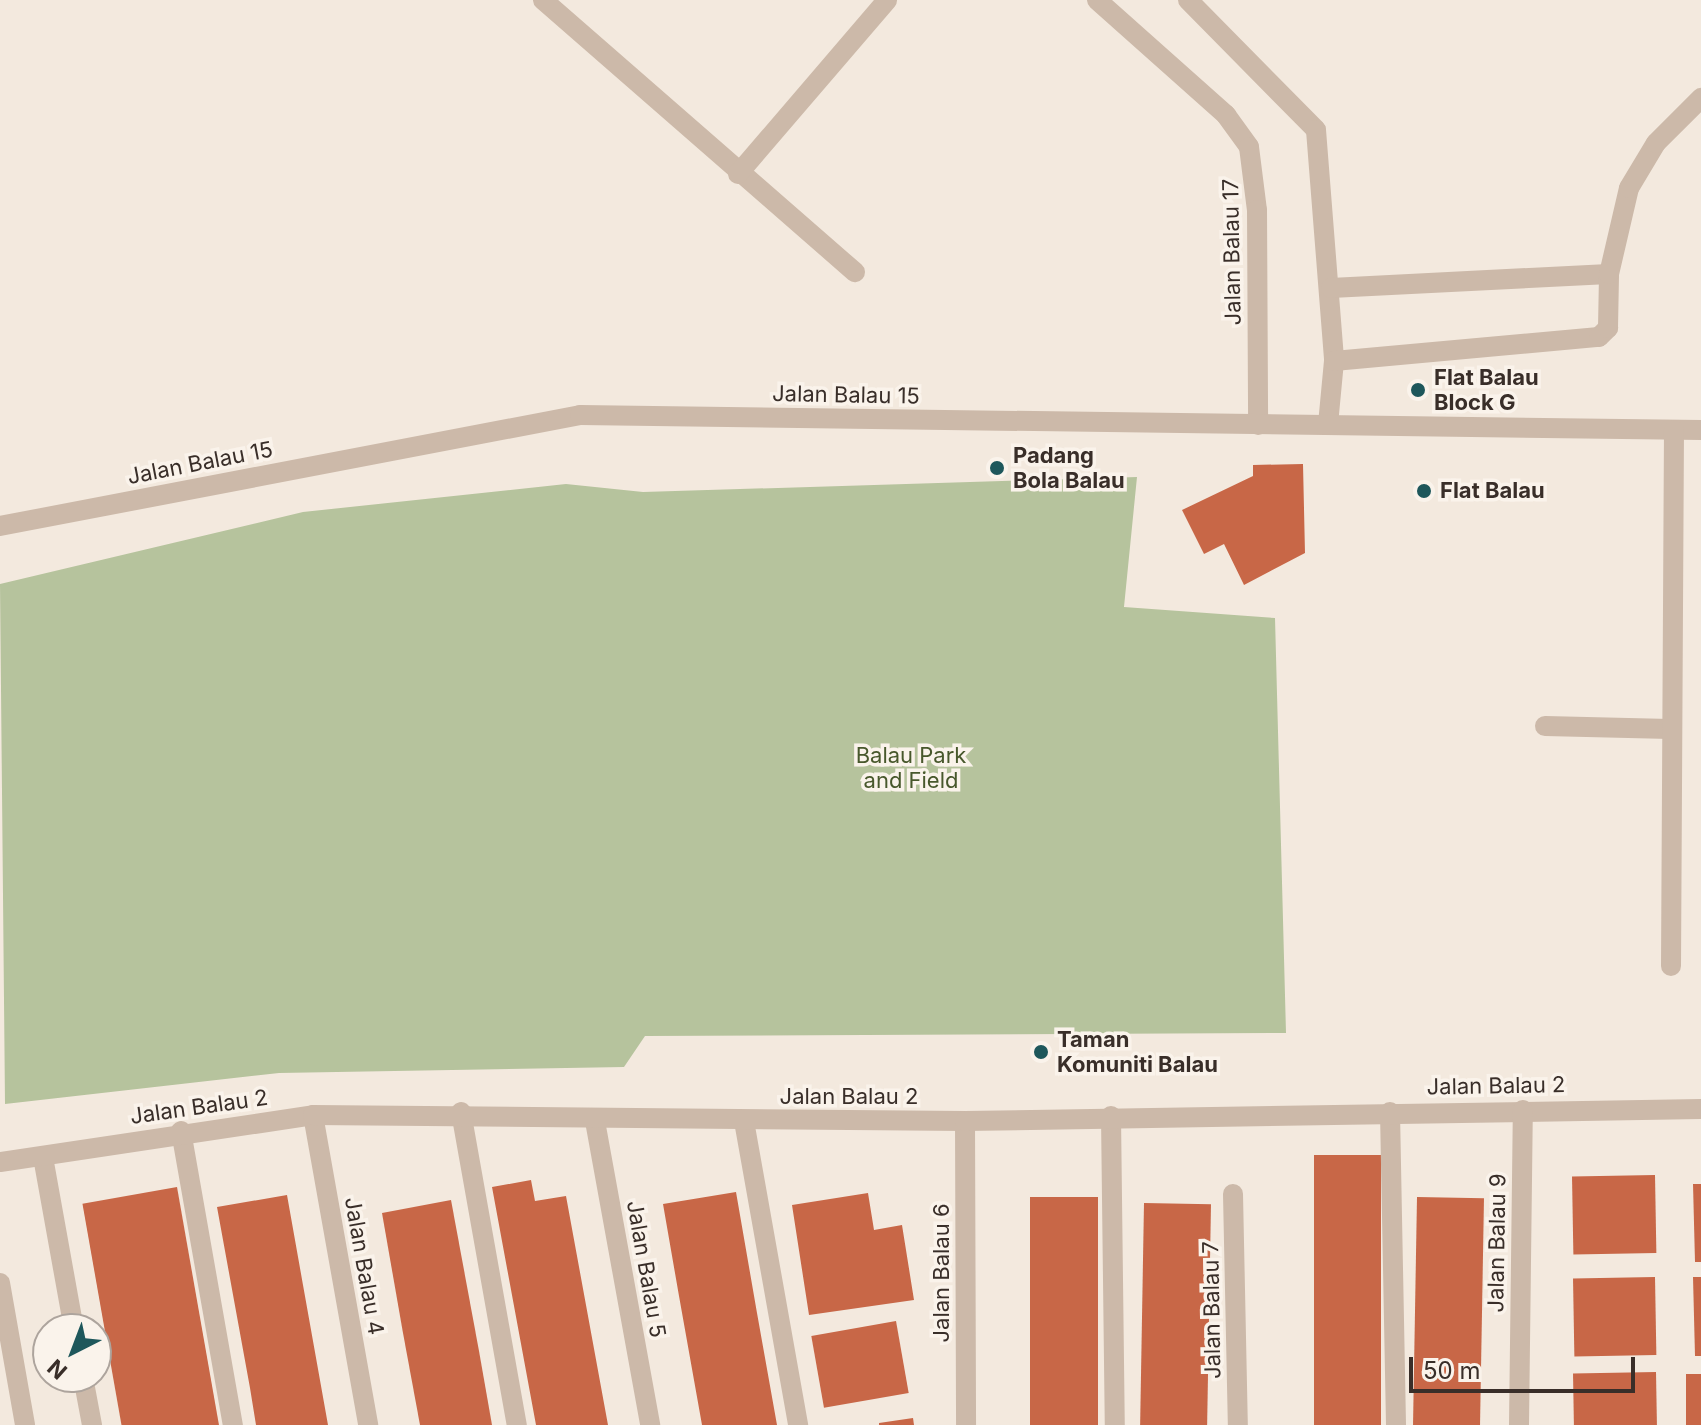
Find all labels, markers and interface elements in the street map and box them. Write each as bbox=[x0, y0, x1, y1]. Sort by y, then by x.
street label: Jalan Balau 17 bbox=[1218, 178, 1246, 326]
place label: Flat Balau Block G bbox=[1434, 364, 1539, 416]
street label: Jalan Balau 15 bbox=[772, 381, 920, 409]
marker: Flat Balau Block G bbox=[1409, 381, 1427, 399]
street label: Jalan Balau 15 bbox=[125, 436, 275, 490]
place label: Padang Bola Balau bbox=[1013, 442, 1125, 494]
marker: Padang Bola Balau bbox=[988, 459, 1006, 477]
place label: Flat Balau bbox=[1440, 478, 1545, 504]
marker: Flat Balau bbox=[1415, 482, 1433, 500]
park label: Balau Park and Field bbox=[856, 742, 966, 794]
place label: Taman Komuniti Balau bbox=[1057, 1026, 1218, 1078]
marker: Taman Komuniti Balau bbox=[1032, 1043, 1050, 1061]
street label: Jalan Balau 2 bbox=[1426, 1072, 1566, 1100]
street label: Jalan Balau 2 bbox=[128, 1084, 270, 1130]
street label: Jalan Balau 2 bbox=[780, 1084, 918, 1110]
street label: Jalan Balau 9 bbox=[1483, 1173, 1511, 1313]
street label: Jalan Balau 4 bbox=[339, 1195, 389, 1337]
street label: Jalan Balau 5 bbox=[621, 1198, 671, 1340]
street label: Jalan Balau 6 bbox=[929, 1203, 955, 1343]
street label: Jalan Balau 7 bbox=[1198, 1241, 1226, 1379]
north arrow bbox=[32, 1313, 112, 1393]
scale bar bbox=[1413, 1341, 1639, 1391]
text: N bbox=[42, 1354, 72, 1385]
text: 50 m bbox=[1423, 1356, 1481, 1385]

